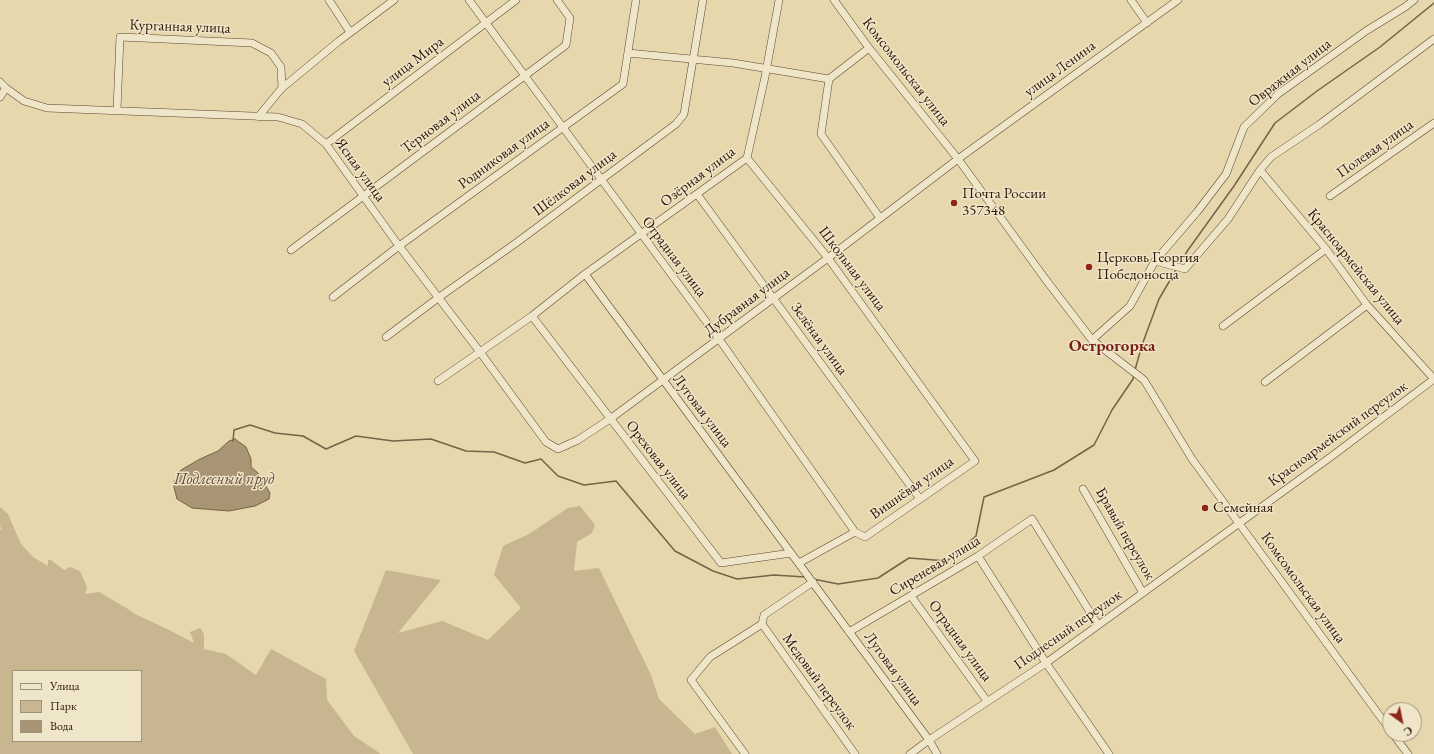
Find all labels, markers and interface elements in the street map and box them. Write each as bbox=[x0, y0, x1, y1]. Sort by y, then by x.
street label: Комсомольская улица bbox=[858, 14, 954, 130]
street label: Курганная улица bbox=[129, 16, 231, 38]
street label: улица Мира bbox=[378, 33, 448, 91]
street label: Овражная улица bbox=[1245, 35, 1335, 111]
street label: улица Ленина bbox=[1021, 37, 1099, 101]
street label: Терновая улица bbox=[398, 86, 484, 158]
street label: Родниковая улица bbox=[455, 115, 553, 193]
street label: Полевая улица bbox=[1333, 116, 1417, 182]
street label: Ясная улица bbox=[331, 135, 389, 205]
street label: Озёрная улица bbox=[657, 143, 739, 211]
street label: Шёлковая улица bbox=[530, 146, 620, 220]
place label: Почта России 357348 bbox=[962, 185, 1046, 220]
marker: Почта России 357348 bbox=[949, 198, 959, 208]
street label: Красноармейская улица bbox=[1304, 205, 1408, 329]
street label: Отрадная улица bbox=[638, 213, 710, 301]
street label: Школьная улица bbox=[814, 223, 890, 315]
place label: Церковь Георгия Победоносца bbox=[1097, 249, 1199, 284]
marker: Церковь Георгия Победоносца bbox=[1084, 262, 1094, 272]
street label: Дубравная улица bbox=[701, 264, 793, 340]
street label: Зелёная улица bbox=[787, 299, 851, 379]
district label: Острогорка bbox=[1069, 336, 1155, 356]
street label: Луговая улица bbox=[669, 371, 735, 451]
street label: Красноармейский переулок bbox=[1265, 377, 1411, 491]
street label: Ореховая улица bbox=[622, 417, 694, 503]
street label: Вишнёвая улица bbox=[867, 453, 957, 523]
water label: Подлесный пруд bbox=[174, 470, 274, 490]
street label: Бравый переулок bbox=[1091, 485, 1159, 583]
place label: Семейная bbox=[1213, 499, 1273, 517]
marker: Семейная bbox=[1200, 503, 1210, 513]
street label: Комсомольская улица bbox=[1257, 529, 1349, 647]
street label: Сиреневая улица bbox=[886, 532, 984, 600]
street label: Подлесный переулок bbox=[1010, 586, 1126, 674]
street label: Отрадная улица bbox=[924, 597, 996, 685]
street label: Луговая улица bbox=[860, 628, 926, 710]
street label: Медовый переулок bbox=[778, 630, 860, 734]
legend bbox=[12, 670, 142, 742]
text: Улица bbox=[50, 678, 80, 694]
text: Парк bbox=[50, 698, 77, 714]
north arrow bbox=[1382, 702, 1422, 742]
text: Вода bbox=[50, 718, 73, 734]
text: С bbox=[1401, 723, 1415, 739]

